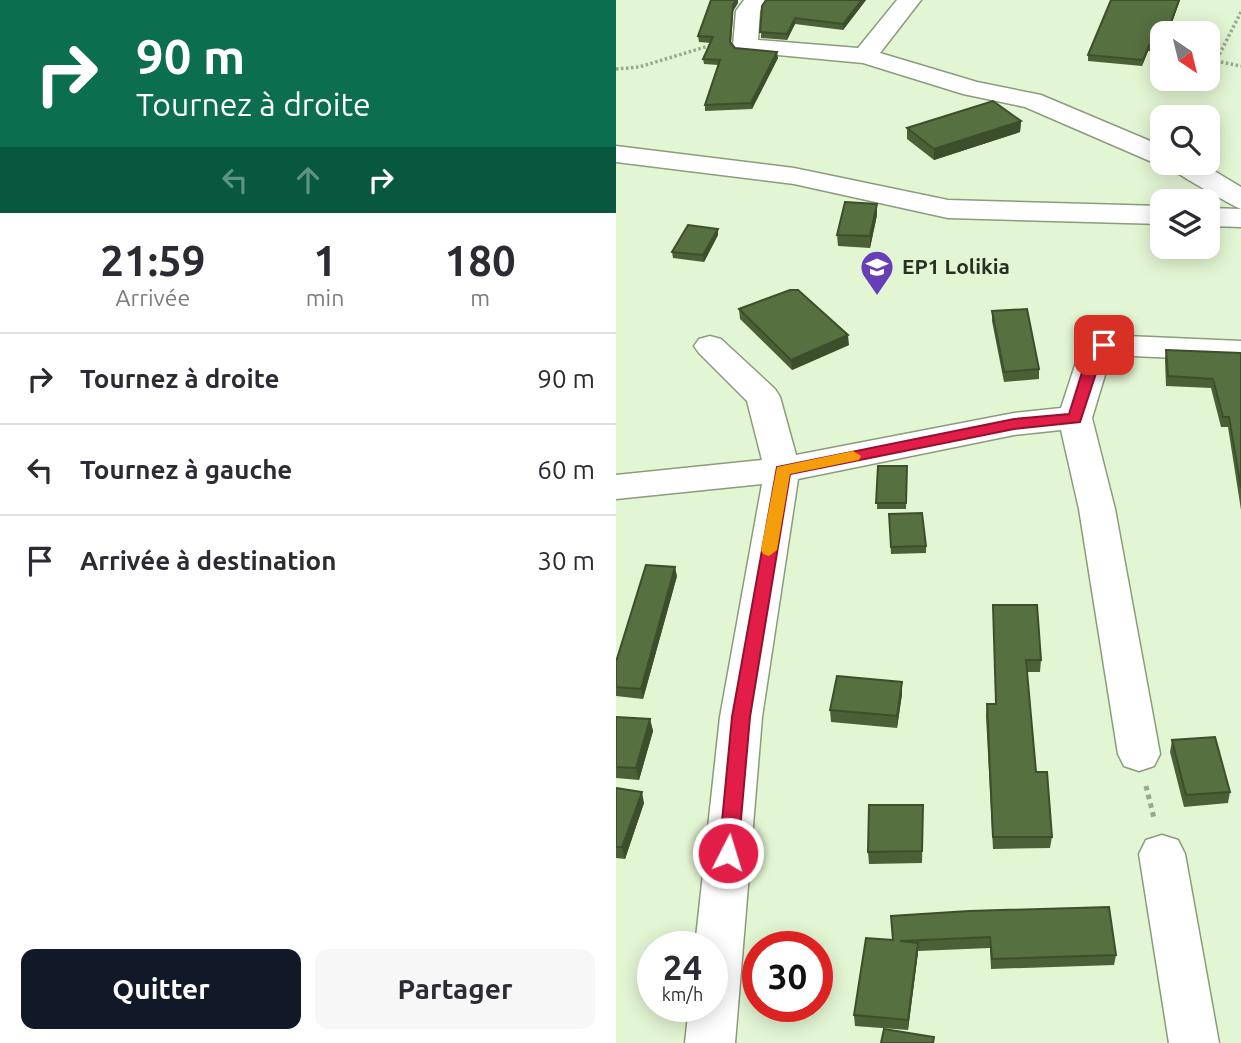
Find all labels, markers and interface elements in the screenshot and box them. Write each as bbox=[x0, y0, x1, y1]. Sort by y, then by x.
north arrow bbox=[1150, 21, 1220, 91]
map controls bbox=[1150, 21, 1220, 259]
icon: right bbox=[21, 28, 112, 119]
text: 90 m bbox=[136, 28, 245, 83]
text: Tournez à droite bbox=[136, 86, 371, 122]
button: search bbox=[1150, 105, 1220, 175]
icon: left bbox=[216, 161, 254, 199]
icon: ahead bbox=[289, 161, 327, 199]
icon: right bbox=[362, 161, 400, 199]
button: layers bbox=[1150, 189, 1220, 259]
text: 21:59 bbox=[100, 237, 205, 284]
text: 1 bbox=[313, 237, 337, 284]
text: 180 bbox=[445, 237, 516, 284]
school or university icon: EP1 Lolikia bbox=[858, 248, 896, 297]
place label: EP1 Lolikia bbox=[902, 254, 1010, 278]
text: Arrivée bbox=[116, 285, 190, 310]
text: min bbox=[306, 285, 344, 310]
text: m bbox=[470, 285, 490, 310]
pin bbox=[1074, 315, 1134, 375]
icon: arrive bbox=[1085, 326, 1123, 364]
icon: right bbox=[21, 360, 59, 398]
text: Tournez à droite bbox=[80, 364, 279, 393]
text: 90 m bbox=[537, 364, 595, 393]
icon: left bbox=[21, 451, 59, 489]
text: Tournez à gauche bbox=[80, 455, 292, 484]
text: 60 m bbox=[537, 455, 595, 484]
icon: arrive bbox=[21, 542, 59, 580]
text: Arrivée à destination bbox=[80, 546, 336, 575]
text: 30 m bbox=[537, 546, 595, 575]
position arrow bbox=[691, 816, 765, 890]
speed limit sign: 30 bbox=[742, 931, 833, 1022]
text: 24 bbox=[663, 947, 702, 987]
button: Quitter bbox=[21, 949, 301, 1029]
button: Partager bbox=[315, 949, 595, 1029]
text: km/h bbox=[662, 984, 703, 1004]

